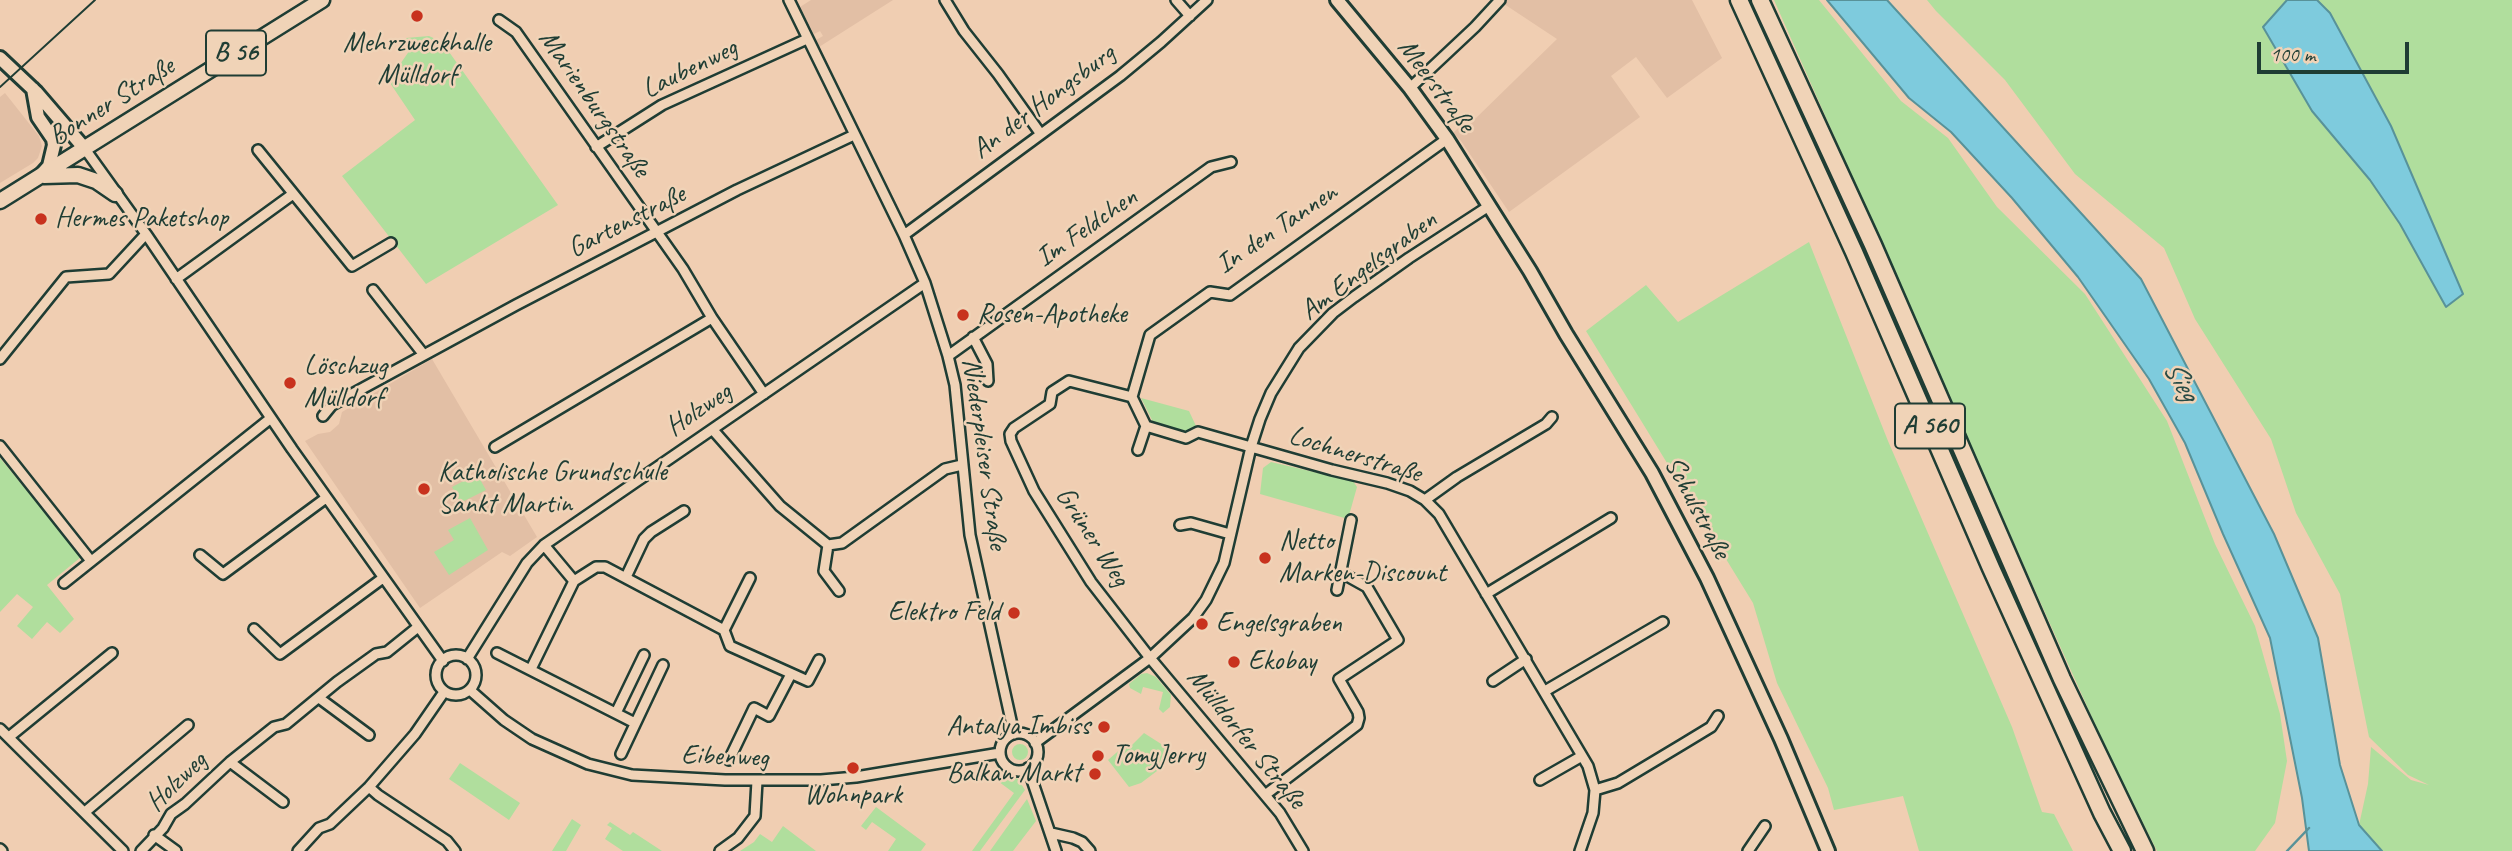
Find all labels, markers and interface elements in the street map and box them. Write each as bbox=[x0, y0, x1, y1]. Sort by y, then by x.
marker: Mehrzweckhalle Mülldorf bbox=[409, 8, 425, 24]
street label: Marienburgstraße bbox=[531, 24, 657, 184]
place label: Mehrzweckhalle Mülldorf bbox=[343, 27, 491, 93]
scale bar bbox=[2260, 28, 2412, 72]
road number: B 56 bbox=[206, 30, 266, 76]
street label: Laubenweg bbox=[637, 32, 743, 106]
street label: Meerstraße bbox=[1390, 32, 1482, 140]
street label: An der Hongsburg bbox=[966, 37, 1122, 167]
text: 100 m bbox=[2270, 41, 2315, 67]
street label: Bonner Straße bbox=[43, 50, 181, 154]
street label: In den Tannen bbox=[1210, 176, 1344, 282]
street label: Gartenstraße bbox=[563, 178, 691, 266]
street label: Im Feldchen bbox=[1030, 181, 1144, 275]
place label: Hermes Paketshop bbox=[55, 202, 228, 236]
street label: Am Engelsgraben bbox=[1294, 204, 1444, 328]
marker: Hermes Paketshop bbox=[33, 211, 49, 227]
place label: Rosen-Apotheke bbox=[977, 298, 1127, 332]
marker: Rosen-Apotheke bbox=[955, 307, 971, 323]
place label: Löschzug Mülldorf bbox=[304, 350, 387, 416]
water label: Sieg bbox=[2154, 354, 2206, 408]
street label: Niederpleiser Straße bbox=[954, 356, 1014, 552]
marker: Löschzug Mülldorf bbox=[282, 375, 298, 391]
street label: Holzweg bbox=[659, 376, 739, 444]
road number: A 560 bbox=[1895, 404, 1965, 448]
street label: Lochnerstraße bbox=[1285, 419, 1425, 491]
street label: Schulstraße bbox=[1656, 451, 1738, 565]
place label: Katholische Grundschule Sankt Martin bbox=[438, 456, 667, 522]
marker: Katholische Grundschule Sankt Martin bbox=[416, 481, 432, 497]
street label: Grüner Weg bbox=[1047, 481, 1137, 593]
place label: Netto Marken-Discount bbox=[1279, 525, 1446, 591]
marker: Netto Marken-Discount bbox=[1257, 550, 1273, 566]
place label: Elektro Feld bbox=[888, 596, 1000, 630]
marker: Elektro Feld bbox=[1006, 605, 1022, 621]
place label: Engelsgraben bbox=[1216, 607, 1342, 641]
marker: Engelsgraben bbox=[1194, 616, 1210, 632]
place label: Ekobay bbox=[1248, 645, 1316, 679]
marker: Ekobay bbox=[1226, 654, 1242, 670]
street label: Mülldorfer Straße bbox=[1179, 662, 1313, 816]
place label: Antalya Imbiss bbox=[946, 710, 1090, 744]
marker: Antalya Imbiss bbox=[1096, 719, 1112, 735]
street label: Eibenweg bbox=[681, 739, 769, 775]
place label: TomyJerry bbox=[1112, 739, 1205, 773]
street label: Holzweg bbox=[139, 745, 215, 819]
marker: TomyJerry bbox=[1090, 748, 1106, 764]
place label: Balkan Markt bbox=[947, 757, 1081, 791]
marker: Wohnpark bbox=[845, 760, 861, 776]
marker: Balkan Markt bbox=[1087, 766, 1103, 782]
place label: Wohnpark bbox=[804, 779, 902, 813]

